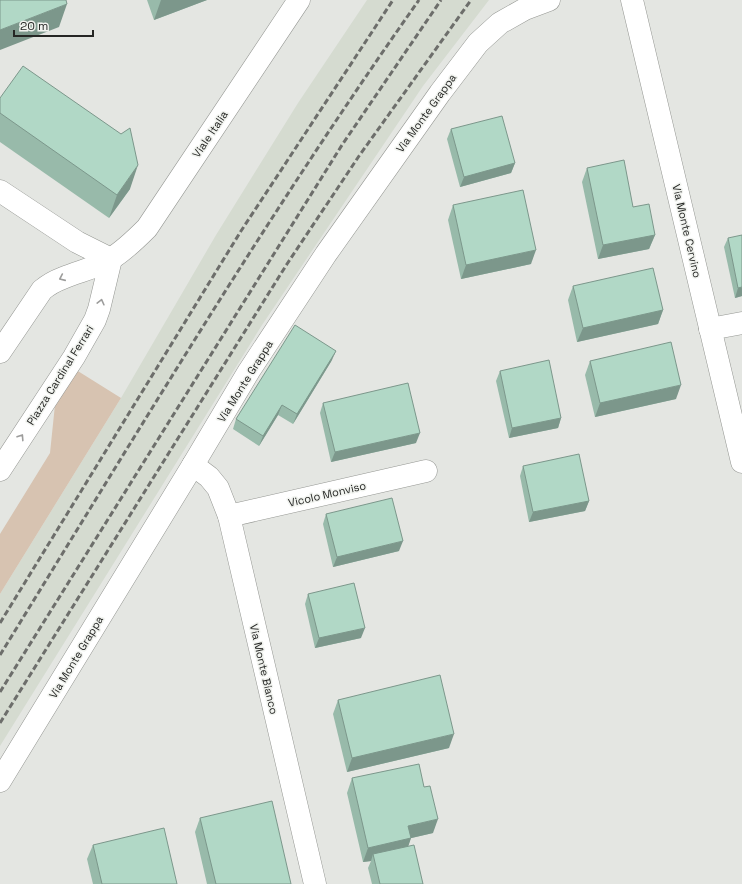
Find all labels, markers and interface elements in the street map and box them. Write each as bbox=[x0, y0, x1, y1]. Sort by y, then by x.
scale bar bbox=[14, 12, 93, 38]
text: 20 m bbox=[20, 18, 48, 34]
street label: Via Monte Grappa bbox=[393, 70, 460, 155]
street label: Viale Italia bbox=[189, 107, 231, 160]
street label: Via Monte Cervino bbox=[669, 183, 705, 279]
one-way arrow bbox=[59, 274, 66, 282]
one-way arrow bbox=[96, 298, 105, 305]
street label: Piazza Cardinal Ferrari bbox=[23, 322, 97, 428]
street label: Via Monte Grappa bbox=[214, 337, 276, 424]
one-way arrow bbox=[17, 435, 24, 442]
street label: Vicolo Monviso bbox=[287, 478, 367, 510]
street label: Via Monte Grappa bbox=[46, 613, 107, 701]
street label: Via Monte Bianco bbox=[247, 623, 281, 716]

